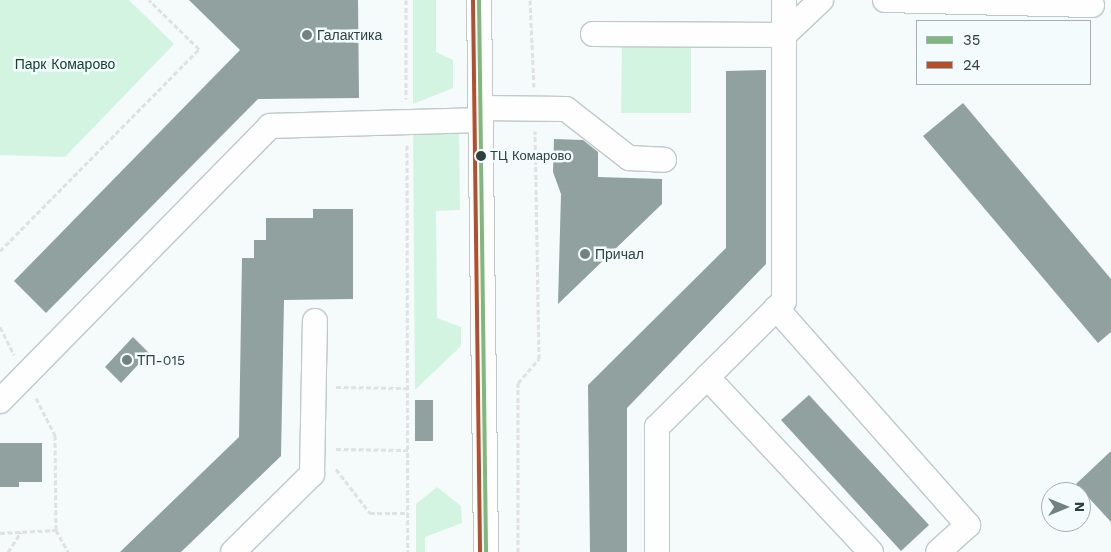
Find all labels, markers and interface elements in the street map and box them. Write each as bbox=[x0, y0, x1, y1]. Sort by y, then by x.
legend bbox=[916, 20, 1091, 85]
place label: Галактика bbox=[317, 27, 382, 43]
marker: Галактика bbox=[301, 29, 313, 41]
text: 35 bbox=[963, 31, 980, 49]
park label: Парк Комарово bbox=[15, 56, 115, 72]
text: 24 bbox=[963, 56, 980, 74]
place label: ТЦ Комарово bbox=[490, 148, 571, 164]
marker: ТЦ Комарово bbox=[476, 151, 486, 161]
place label: Причал bbox=[595, 246, 644, 262]
marker: Причал bbox=[579, 248, 591, 260]
place label: ТП-015 bbox=[137, 352, 185, 368]
marker: ТП-015 bbox=[121, 354, 133, 366]
north arrow bbox=[1041, 482, 1091, 532]
text: N bbox=[1072, 502, 1088, 512]

